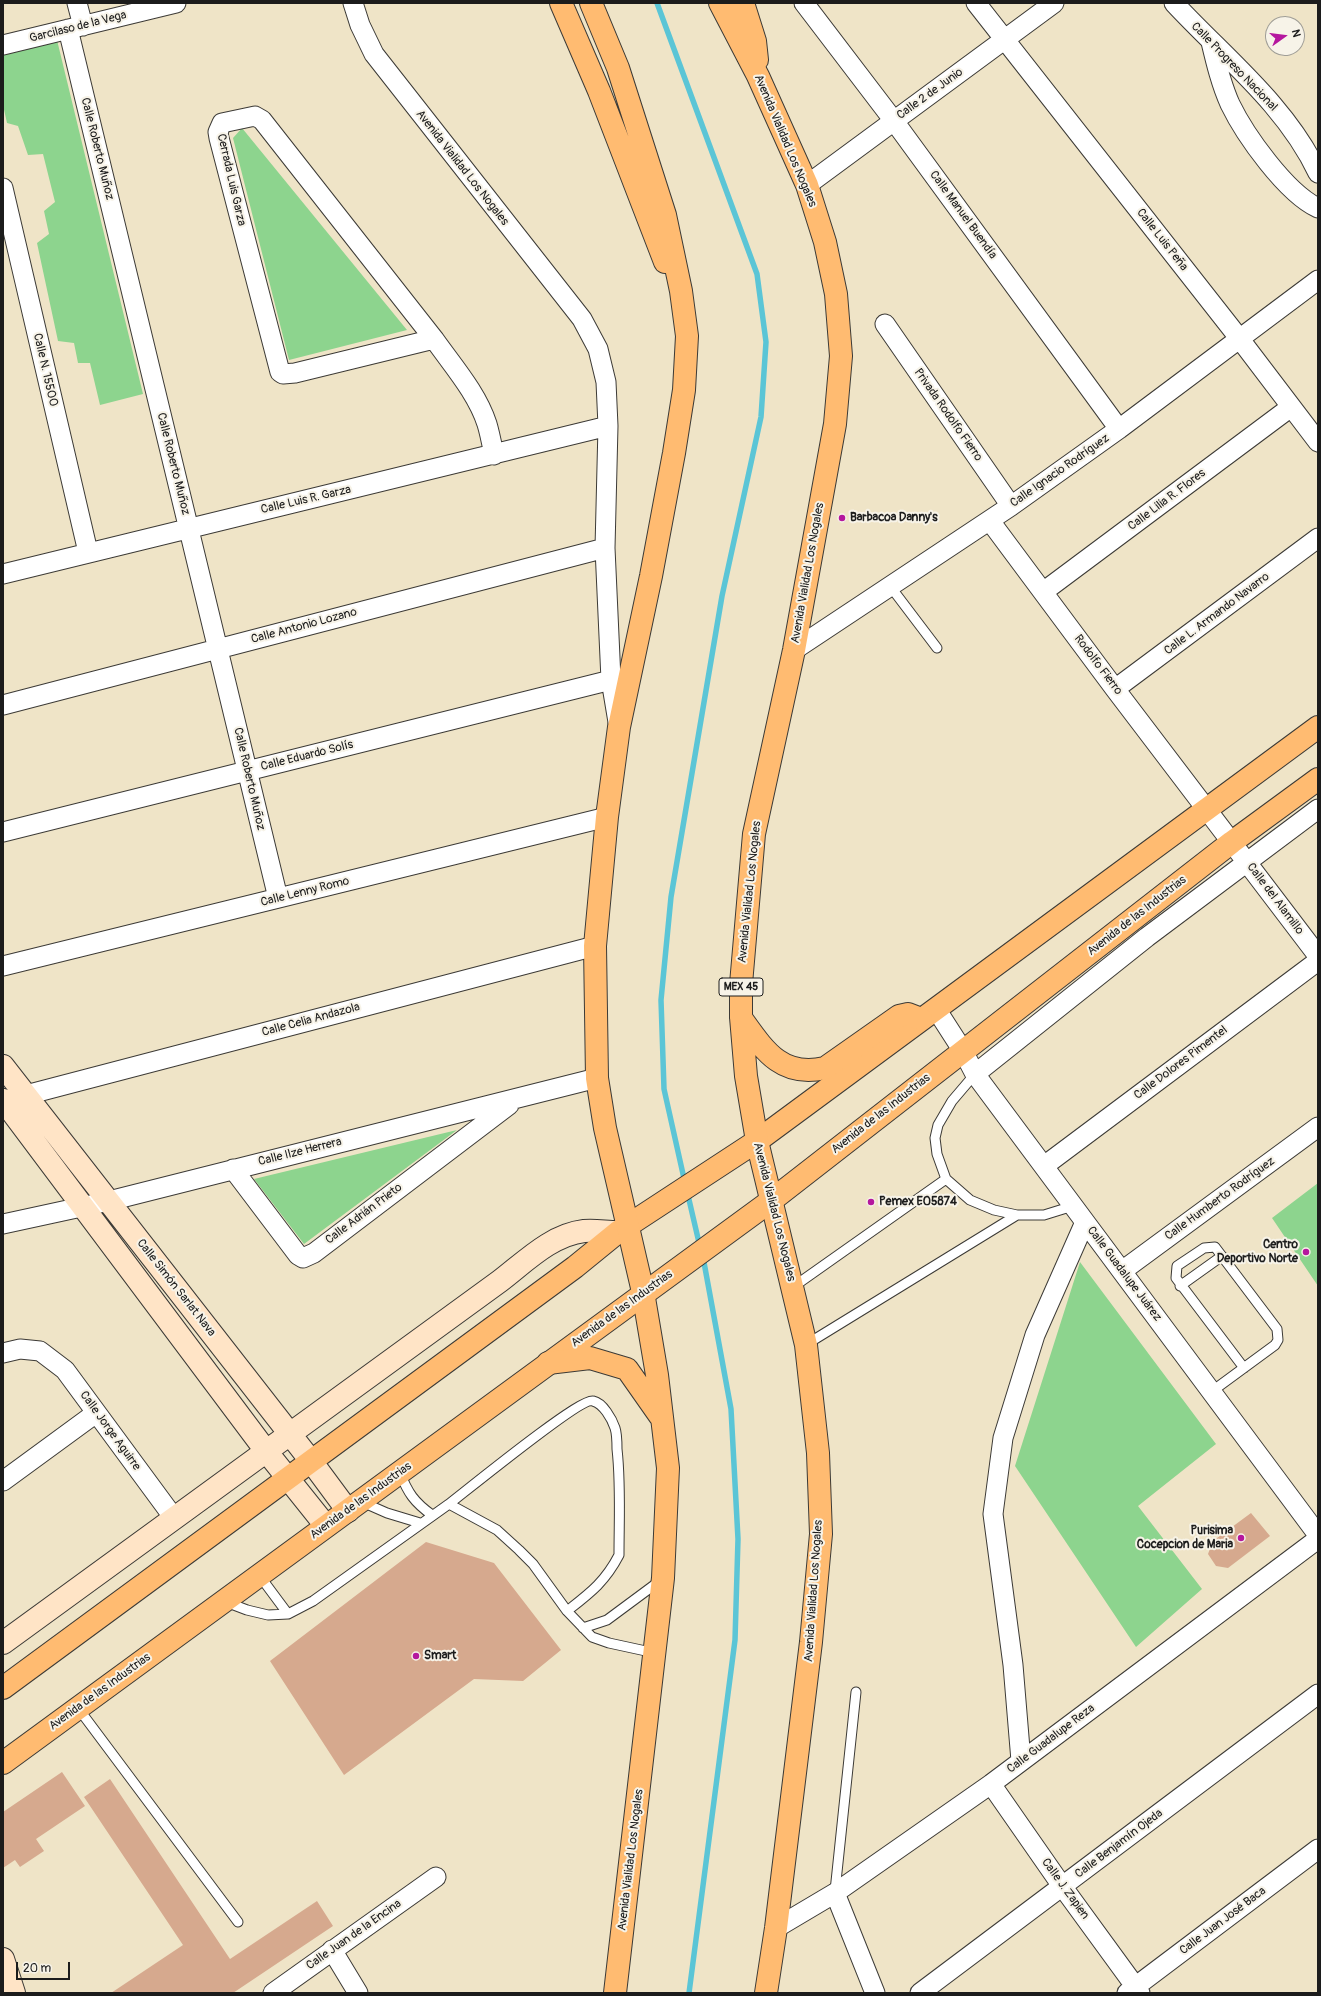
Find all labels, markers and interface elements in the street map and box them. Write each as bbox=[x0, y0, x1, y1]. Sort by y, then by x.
street label: Garcilaso de la Vega bbox=[28, 8, 128, 46]
north arrow bbox=[1265, 16, 1305, 56]
street label: Calle Progreso Nacional bbox=[1188, 20, 1280, 114]
text: N bbox=[1289, 28, 1303, 38]
street label: Calle 2 de Junio bbox=[894, 65, 966, 123]
street label: Avenida Vialidad Los Nogales bbox=[751, 73, 819, 209]
street label: Calle Roberto Muñoz bbox=[77, 96, 117, 202]
street label: Avenida Vialidad Los Nogales bbox=[412, 107, 512, 229]
street label: Cerrada Luis Garza bbox=[213, 133, 249, 227]
street label: Calle Manuel Buendía bbox=[926, 168, 1000, 262]
street label: Calle Luis Peña bbox=[1133, 206, 1191, 274]
street label: Calle N. 15500 bbox=[30, 332, 60, 408]
street label: Privada Rodolfo Fierro bbox=[911, 366, 985, 464]
street label: Calle Roberto Muñoz bbox=[153, 411, 193, 517]
street label: Calle Ignacio Rodríguez bbox=[1008, 431, 1112, 511]
street label: Calle Lilia R. Flores bbox=[1125, 466, 1209, 534]
street label: Calle Luis R. Garza bbox=[260, 483, 352, 517]
street label: Avenida Vialidad Los Nogales bbox=[789, 502, 827, 644]
place label: Barbacoa Danny's bbox=[850, 511, 938, 525]
marker: Barbacoa Danny's bbox=[837, 513, 847, 523]
street label: Calle L. Armando Navarro bbox=[1162, 570, 1272, 658]
street label: Calle Antonio Lozano bbox=[250, 605, 358, 647]
street label: Rodolfo Fierro bbox=[1071, 632, 1125, 698]
street label: Calle Roberto Muñoz bbox=[230, 726, 268, 832]
street label: Calle Eduardo Solís bbox=[259, 738, 355, 774]
street label: Avenida Vialidad Los Nogales bbox=[735, 820, 765, 964]
street label: Calle del Alamillo bbox=[1243, 860, 1307, 938]
street label: Avenida de las Industrias bbox=[1085, 873, 1189, 959]
street label: Calle Lenny Romo bbox=[259, 874, 351, 910]
road number: MEX 45 bbox=[719, 978, 763, 996]
street label: Calle Celia Andazola bbox=[260, 1000, 362, 1040]
street label: Calle Dolores Pimentel bbox=[1131, 1023, 1231, 1103]
street label: Avenida de las Industrias bbox=[829, 1071, 933, 1157]
street label: Calle Ilze Herrera bbox=[257, 1135, 343, 1169]
street label: Avenida Vialidad Los Nogales bbox=[750, 1141, 798, 1283]
street label: Calle Humberto Rodríguez bbox=[1162, 1154, 1278, 1244]
street label: Calle Adrián Prieto bbox=[323, 1180, 405, 1248]
place label: Pemex E05874 bbox=[879, 1195, 957, 1209]
marker: Pemex E05874 bbox=[866, 1197, 876, 1207]
street label: Calle Guadalupe Juárez bbox=[1084, 1224, 1164, 1324]
street label: Calle Simón Sarlat Nava bbox=[133, 1236, 219, 1340]
place label: Centro Deportivo Norte bbox=[1217, 1238, 1298, 1266]
marker: Centro Deportivo Norte bbox=[1301, 1247, 1311, 1257]
street label: Avenida de las Industrias bbox=[569, 1267, 675, 1351]
street label: Calle Jorge Aguirre bbox=[76, 1389, 144, 1473]
street label: Avenida de las Industrias bbox=[308, 1459, 414, 1543]
street label: Avenida Vialidad Los Nogales bbox=[802, 1519, 826, 1663]
place label: Purisima Cocepcion de Maria bbox=[1137, 1524, 1233, 1552]
marker: Purisima Cocepcion de Maria bbox=[1236, 1533, 1246, 1543]
place label: Smart bbox=[424, 1649, 456, 1663]
street label: Avenida de las Industrias bbox=[47, 1650, 153, 1734]
marker: Smart bbox=[411, 1651, 421, 1661]
street label: Calle Guadalupe Reza bbox=[1004, 1701, 1098, 1777]
street label: Avenida Vialidad Los Nogales bbox=[615, 1788, 647, 1932]
street label: Calle Benjamín Ojeda bbox=[1072, 1806, 1166, 1882]
street label: Calle J. Zapien bbox=[1038, 1856, 1092, 1922]
street label: Calle Juan José Baca bbox=[1177, 1884, 1269, 1958]
street label: Calle Juan de la Encina bbox=[304, 1897, 404, 1973]
scale bar bbox=[18, 1954, 72, 1980]
text: 20 m bbox=[23, 1961, 51, 1976]

